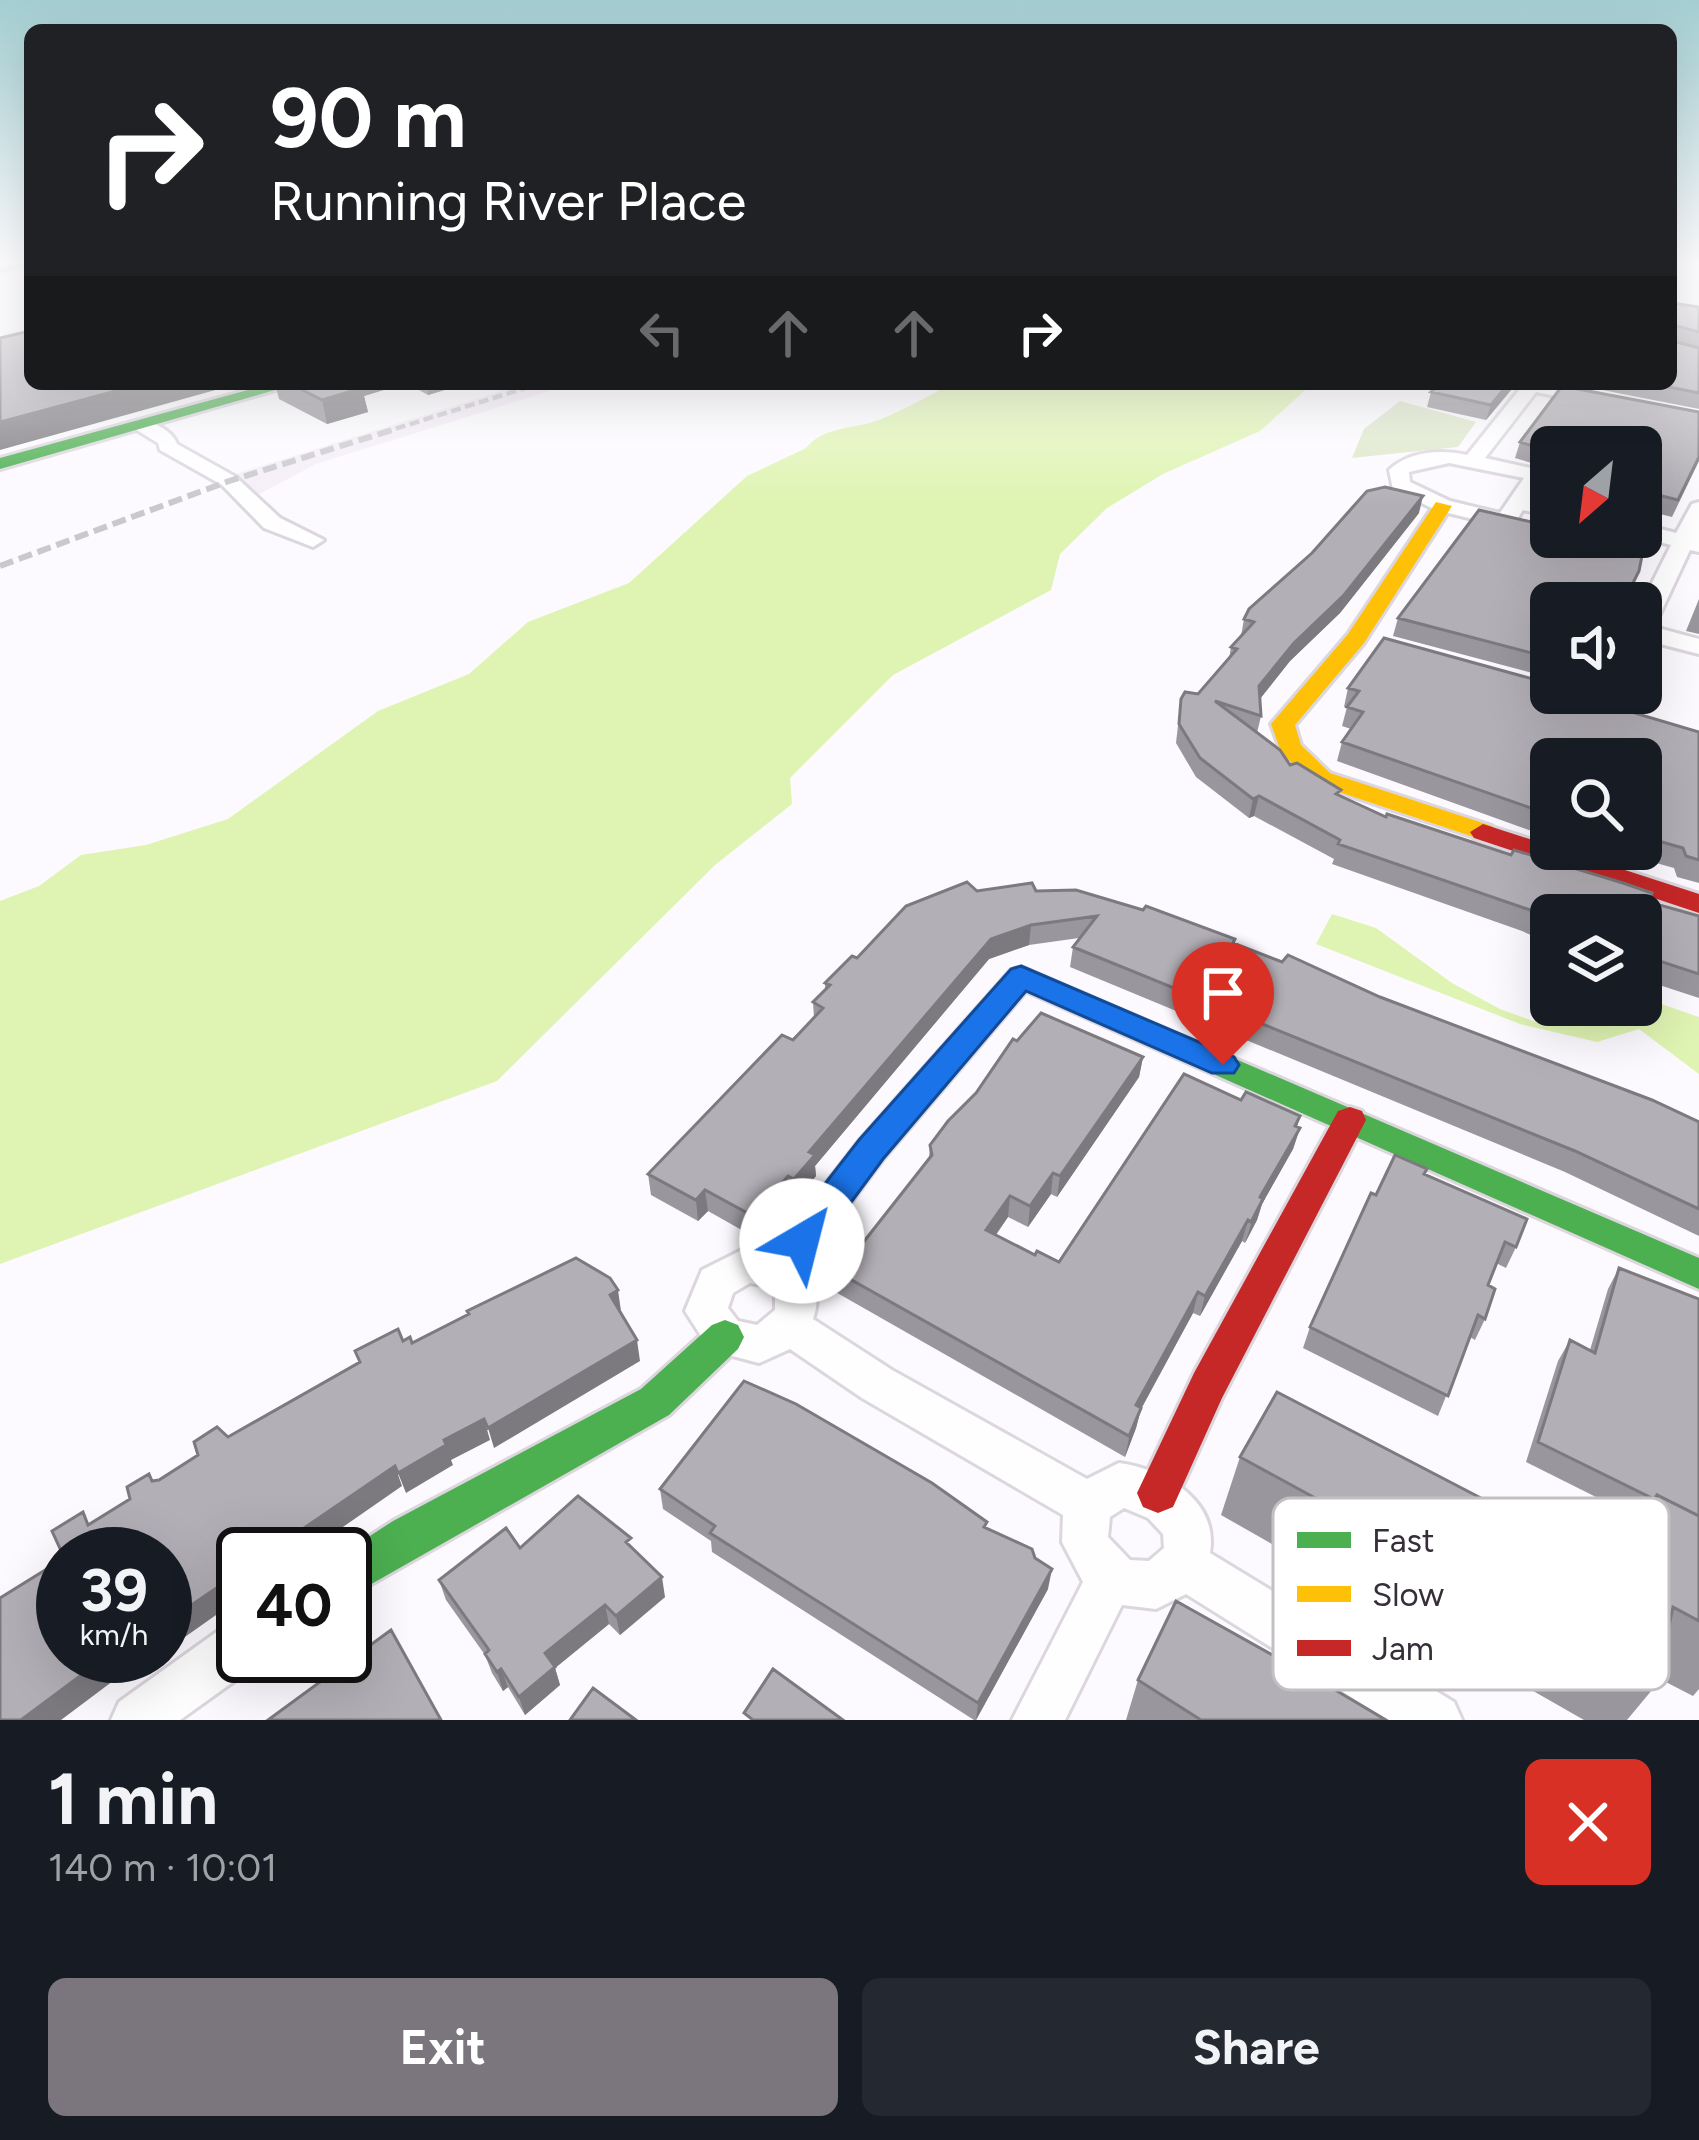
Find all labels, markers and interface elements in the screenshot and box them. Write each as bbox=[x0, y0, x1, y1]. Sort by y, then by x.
text: 90 m bbox=[270, 67, 466, 168]
icon: right bbox=[72, 72, 228, 228]
text: Running River Place bbox=[270, 169, 746, 234]
icon: left bbox=[629, 300, 695, 366]
icon: ahead bbox=[755, 300, 821, 366]
icon: ahead bbox=[881, 300, 947, 366]
icon: right bbox=[1007, 300, 1073, 366]
north arrow bbox=[1530, 426, 1662, 558]
map controls bbox=[1530, 426, 1662, 1026]
button: sound bbox=[1530, 582, 1662, 714]
button: search bbox=[1530, 738, 1662, 870]
button: layers bbox=[1530, 894, 1662, 1026]
pin bbox=[1172, 942, 1274, 1065]
icon: arrive bbox=[1190, 960, 1256, 1026]
position arrow bbox=[739, 1178, 865, 1304]
legend bbox=[1273, 1498, 1669, 1690]
text: Fast bbox=[1372, 1521, 1434, 1560]
speed limit sign: 40 bbox=[216, 1527, 372, 1683]
text: 39 bbox=[80, 1554, 148, 1626]
text: Slow bbox=[1372, 1575, 1444, 1614]
text: km/h bbox=[80, 1616, 148, 1653]
text: Jam bbox=[1372, 1629, 1434, 1668]
text: 1 min bbox=[48, 1756, 218, 1842]
button: close bbox=[1525, 1759, 1651, 1885]
text: 140 m · 10:01 bbox=[48, 1844, 277, 1891]
button: Exit bbox=[48, 1978, 838, 2116]
button: Share bbox=[862, 1978, 1651, 2116]

